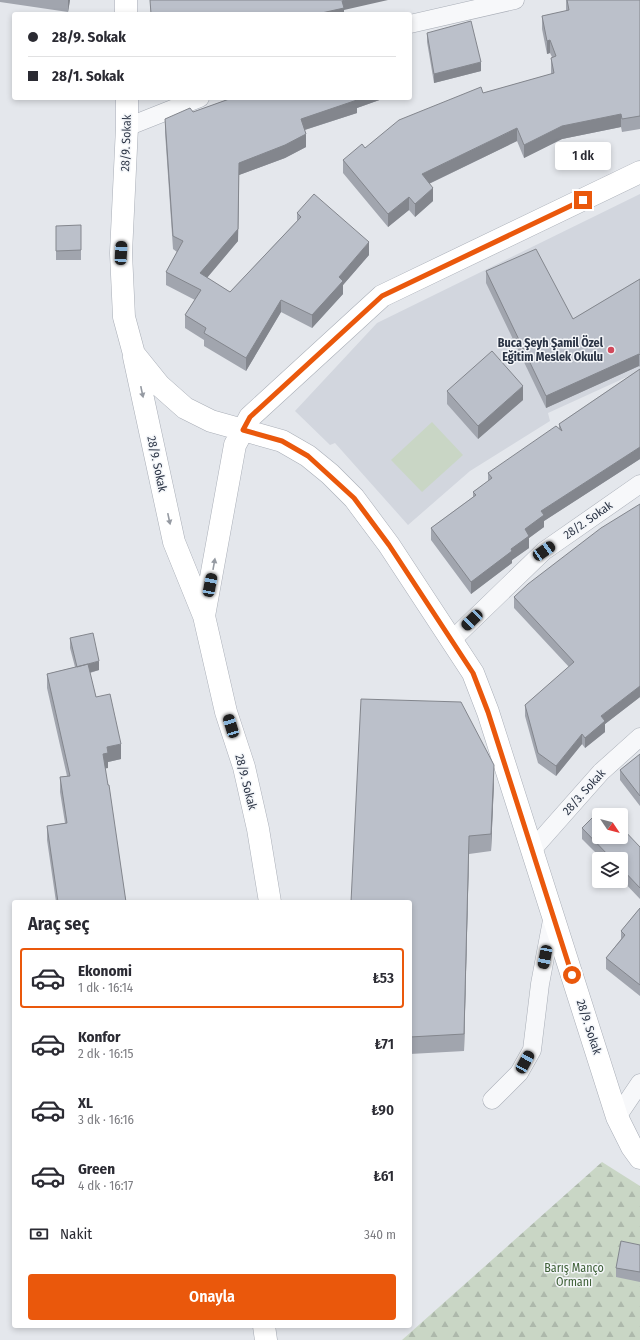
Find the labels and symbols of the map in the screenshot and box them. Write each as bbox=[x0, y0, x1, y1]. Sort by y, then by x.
street label: 28/9. Sokak bbox=[118, 114, 134, 172]
callout: 1 dk bbox=[555, 142, 611, 170]
route end bbox=[574, 191, 592, 209]
car bbox=[114, 241, 128, 265]
place label: Buca Şeyh Şamil Özel Eğitim Meslek Okulu bbox=[498, 335, 604, 364]
marker: Buca Şeyh Şamil Özel Eğitim Meslek Okulu bbox=[606, 345, 616, 355]
one-way arrow bbox=[139, 386, 145, 398]
street label: 28/9. Sokak bbox=[144, 435, 170, 494]
street label: 28/2. Sokak bbox=[561, 498, 615, 542]
one-way arrow bbox=[166, 513, 172, 526]
car bbox=[531, 539, 557, 563]
one-way arrow bbox=[211, 558, 217, 570]
car bbox=[202, 572, 218, 598]
car bbox=[459, 607, 485, 633]
car bbox=[222, 713, 240, 739]
street label: 28/9. Sokak bbox=[232, 753, 260, 812]
street label: 28/3. Sokak bbox=[560, 766, 608, 818]
north arrow bbox=[592, 808, 628, 844]
car bbox=[537, 944, 553, 970]
route start bbox=[563, 966, 581, 984]
street label: 28/9. Sokak bbox=[574, 998, 605, 1057]
car bbox=[514, 1049, 536, 1075]
park label: Barış Manço Ormanı bbox=[544, 1261, 604, 1289]

